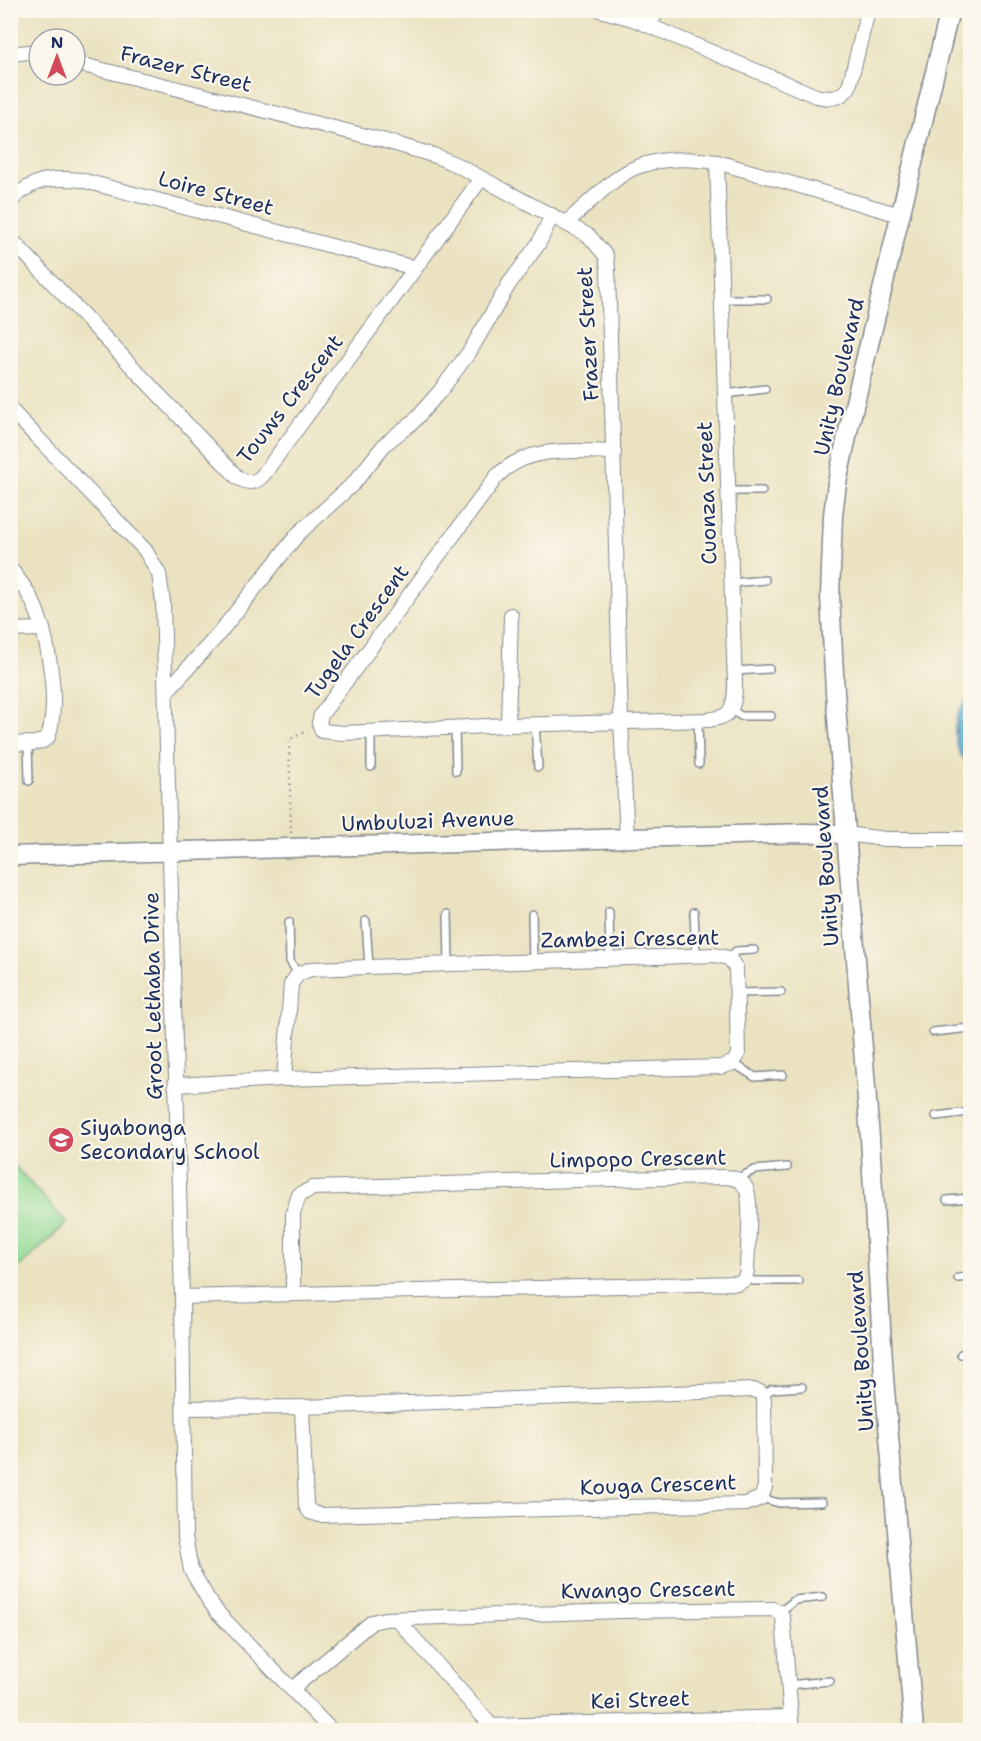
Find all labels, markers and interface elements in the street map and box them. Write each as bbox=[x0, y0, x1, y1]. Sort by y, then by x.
north arrow bbox=[27, 27, 87, 87]
text: N bbox=[51, 32, 63, 53]
street label: Frazer Street bbox=[117, 39, 255, 99]
street label: Loire Street bbox=[155, 164, 277, 222]
street label: Frazer Street bbox=[570, 266, 606, 402]
street label: Unity Boulevard bbox=[807, 295, 871, 459]
street label: Touws Crescent bbox=[231, 328, 349, 470]
street label: Cuonza Street bbox=[691, 421, 723, 565]
street label: Tugela Crescent bbox=[299, 559, 415, 705]
street label: Unity Boulevard bbox=[806, 785, 846, 947]
street label: Umbuluzi Avenue bbox=[341, 804, 515, 838]
street label: Groot Lethaba Drive bbox=[137, 892, 169, 1100]
street label: Zambezi Crescent bbox=[540, 923, 720, 955]
place label: Siyabonga Secondary School bbox=[80, 1114, 260, 1166]
school or university icon: Siyabonga Secondary School bbox=[46, 1125, 76, 1155]
street label: Limpopo Crescent bbox=[549, 1143, 727, 1175]
street label: Unity Boulevard bbox=[841, 1270, 881, 1432]
street label: Kouga Crescent bbox=[579, 1468, 737, 1502]
street label: Kwango Crescent bbox=[560, 1574, 736, 1606]
street label: Kei Street bbox=[590, 1684, 690, 1716]

